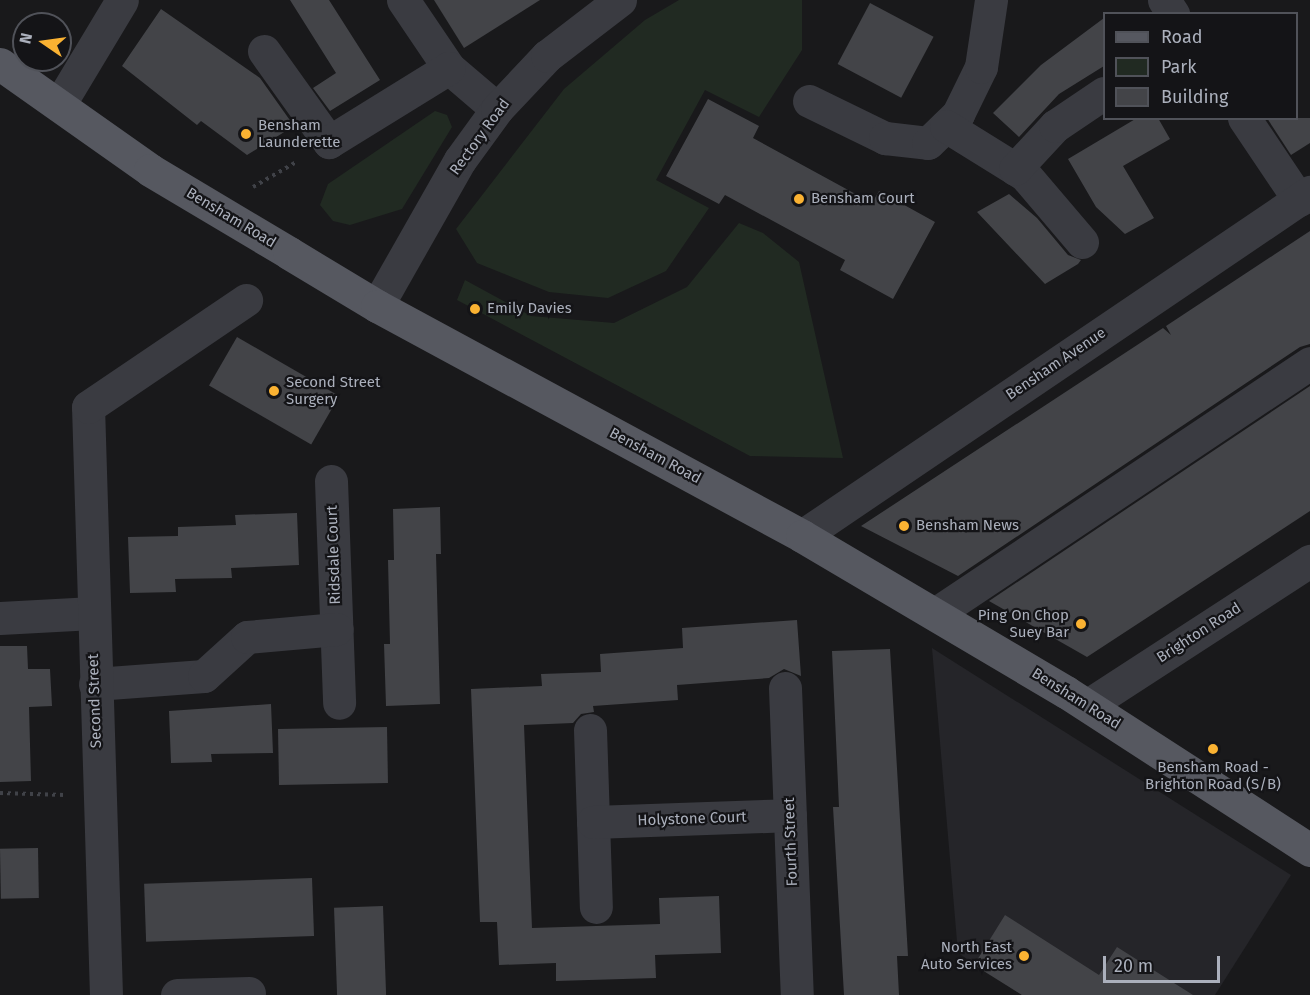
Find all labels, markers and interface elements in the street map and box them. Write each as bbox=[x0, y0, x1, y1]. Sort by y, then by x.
north arrow bbox=[12, 12, 72, 72]
legend bbox=[1103, 12, 1298, 120]
text: Road bbox=[1161, 26, 1203, 48]
text: N bbox=[15, 31, 36, 46]
text: Park bbox=[1161, 56, 1196, 78]
text: Building bbox=[1161, 86, 1228, 108]
street label: Rectory Road bbox=[446, 95, 514, 179]
place label: Bensham Launderette bbox=[258, 116, 340, 151]
marker: Bensham Launderette bbox=[239, 127, 253, 141]
street label: Bensham Road bbox=[183, 184, 279, 252]
place label: Bensham Court bbox=[811, 190, 915, 208]
marker: Bensham Court bbox=[792, 192, 806, 206]
place label: Emily Davies bbox=[487, 300, 572, 318]
marker: Emily Davies bbox=[468, 302, 482, 316]
street label: Bensham Avenue bbox=[1003, 324, 1109, 404]
place label: Second Street Surgery bbox=[286, 373, 380, 408]
marker: Second Street Surgery bbox=[267, 384, 281, 398]
street label: Bensham Road bbox=[606, 424, 704, 488]
street label: Ridsdale Court bbox=[323, 505, 345, 605]
place label: Bensham News bbox=[916, 517, 1019, 535]
marker: Bensham News bbox=[897, 519, 911, 533]
street label: Brighton Road bbox=[1153, 599, 1245, 667]
place label: Ping On Chop Suey Bar bbox=[978, 606, 1069, 641]
marker: Ping On Chop Suey Bar bbox=[1074, 617, 1088, 631]
street label: Second Street bbox=[84, 654, 106, 748]
street label: Bensham Road bbox=[1028, 664, 1124, 734]
marker: Bensham Road - Brighton Road (S/B) bbox=[1206, 742, 1220, 756]
place label: Bensham Road - Brighton Road (S/B) bbox=[1145, 758, 1281, 793]
street label: Fourth Street bbox=[780, 797, 802, 887]
street label: Holystone Court bbox=[637, 808, 747, 830]
place label: North East Auto Services bbox=[921, 938, 1012, 973]
scale bar bbox=[1106, 944, 1223, 982]
marker: North East Auto Services bbox=[1017, 949, 1031, 963]
text: 20 m bbox=[1114, 955, 1153, 977]

